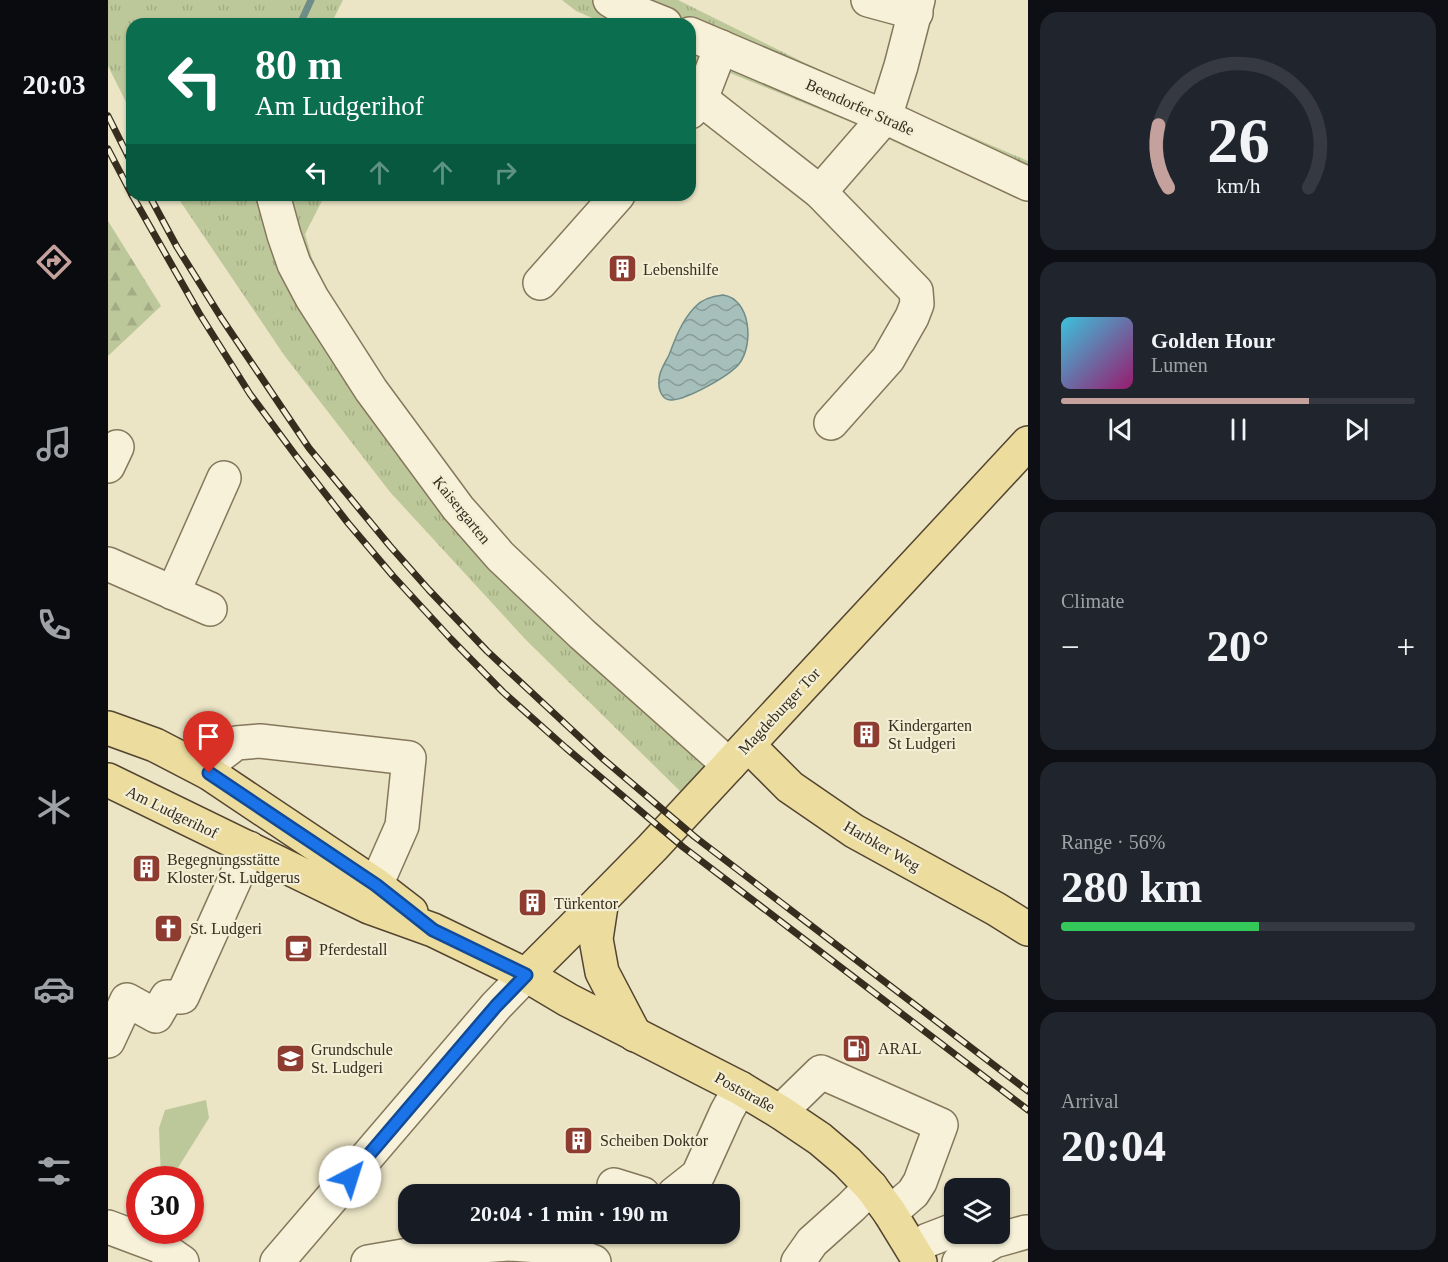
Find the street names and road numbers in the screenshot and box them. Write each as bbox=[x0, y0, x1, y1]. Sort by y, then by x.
street label: Beendorfer Straße bbox=[803, 75, 917, 139]
street label: Kaisergarten bbox=[429, 473, 494, 548]
street label: Magdeburger Tor bbox=[735, 664, 824, 758]
street label: Am Ludgerihof bbox=[123, 782, 221, 843]
street label: Harbker Weg bbox=[840, 817, 923, 875]
street label: Poststraße bbox=[712, 1069, 778, 1115]

